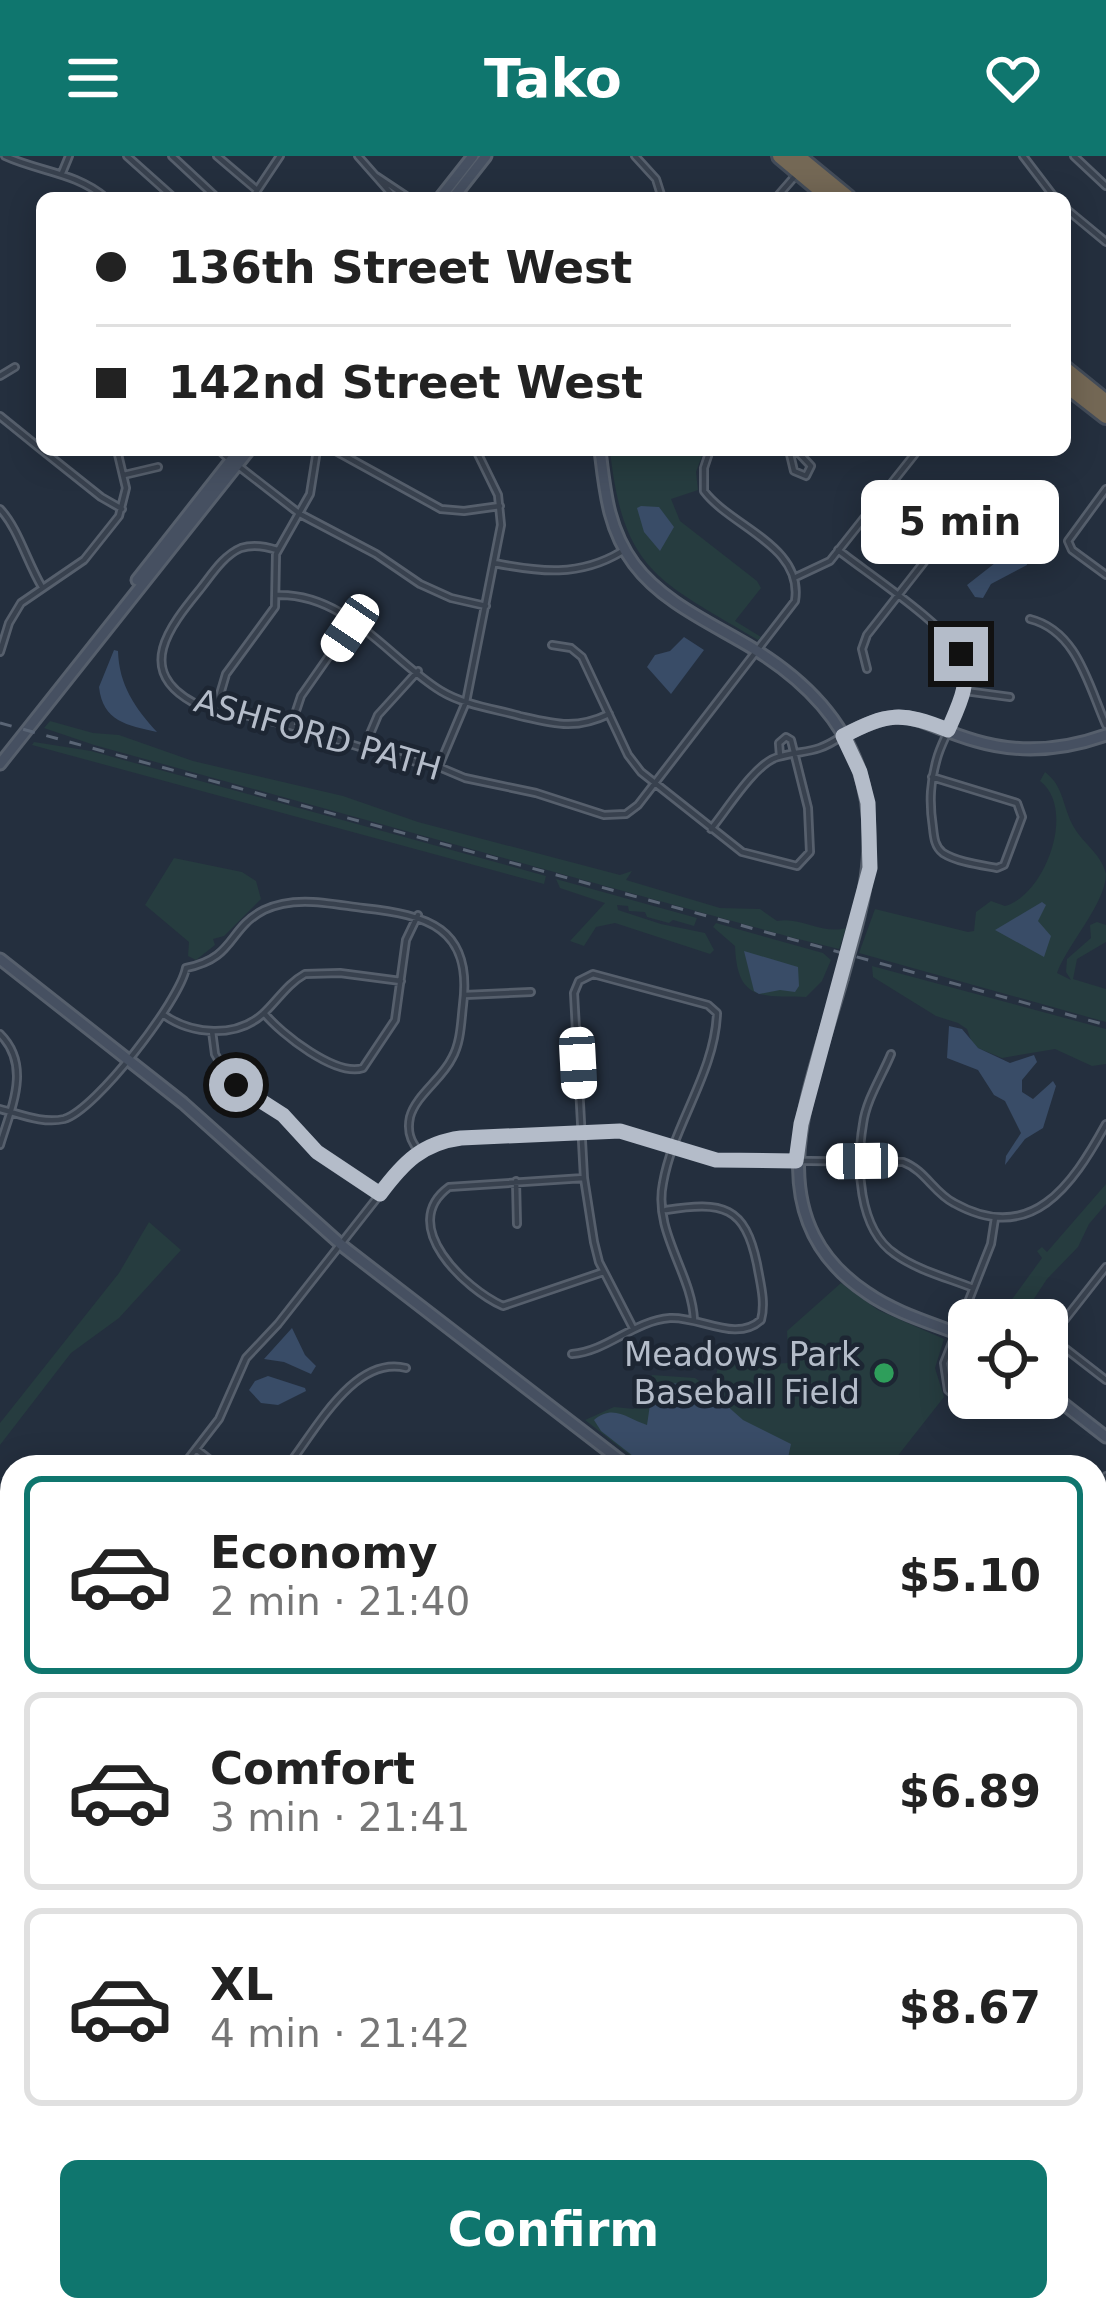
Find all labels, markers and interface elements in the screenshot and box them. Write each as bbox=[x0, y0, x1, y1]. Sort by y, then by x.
icon: menu bbox=[60, 45, 126, 111]
icon: heart bbox=[980, 45, 1046, 111]
text: Tako bbox=[484, 47, 622, 110]
text: 136th Street West bbox=[168, 241, 632, 294]
text: 142nd Street West bbox=[168, 356, 643, 409]
callout: 5 min bbox=[862, 480, 1060, 564]
text: 5 min bbox=[899, 499, 1021, 544]
car bbox=[315, 588, 385, 668]
route end bbox=[934, 627, 988, 681]
street label: ASHFORD PATH bbox=[190, 681, 446, 788]
car bbox=[558, 1026, 598, 1100]
route start bbox=[209, 1058, 263, 1112]
car bbox=[826, 1142, 898, 1180]
map controls bbox=[948, 1299, 1068, 1419]
button: locate bbox=[948, 1299, 1068, 1419]
place label: Meadows Park Baseball Field bbox=[624, 1335, 861, 1412]
marker: Meadows Park Baseball Field bbox=[871, 1360, 897, 1386]
icon: car bbox=[66, 1521, 174, 1629]
text: Economy bbox=[210, 1526, 438, 1579]
text: $5.10 bbox=[899, 1549, 1041, 1602]
text: 2 min · 21:40 bbox=[210, 1579, 470, 1624]
icon: car bbox=[66, 1737, 174, 1845]
text: Comfort bbox=[210, 1742, 415, 1795]
text: $6.89 bbox=[899, 1765, 1041, 1818]
text: 3 min · 21:41 bbox=[210, 1795, 470, 1840]
icon: car bbox=[66, 1953, 174, 2061]
text: XL bbox=[210, 1958, 273, 2011]
text: $8.67 bbox=[899, 1981, 1041, 2034]
text: 4 min · 21:42 bbox=[210, 2011, 470, 2056]
button: Confirm bbox=[60, 2160, 1047, 2298]

